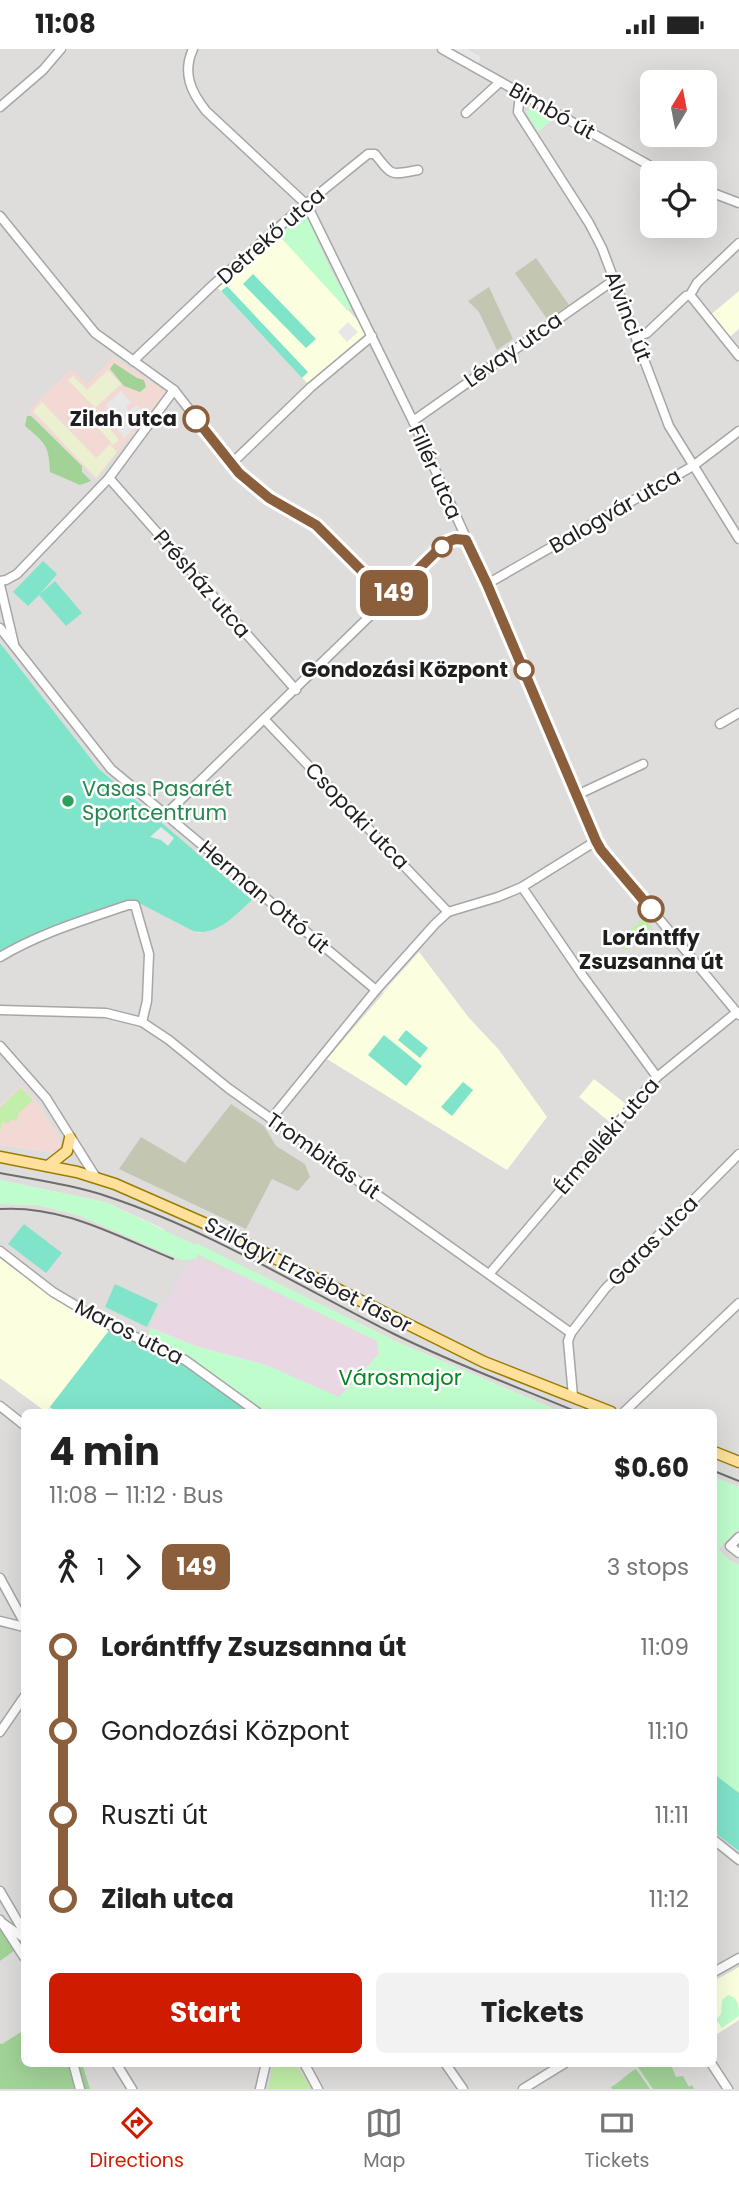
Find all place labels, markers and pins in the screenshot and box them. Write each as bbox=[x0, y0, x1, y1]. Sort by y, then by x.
place label: Zilah utca bbox=[70, 404, 177, 433]
marker: Zilah utca bbox=[183, 406, 209, 432]
unlabelled marker bbox=[432, 537, 452, 557]
place label: Gondozási Központ bbox=[301, 655, 508, 684]
marker: Gondozási Központ bbox=[514, 660, 534, 680]
place label: Vasas Pasarét Sportcentrum bbox=[82, 774, 232, 827]
marker: Vasas Pasarét Sportcentrum bbox=[60, 793, 76, 809]
marker: Lorántffy Zsuzsanna út bbox=[638, 896, 664, 922]
place label: Lorántffy Zsuzsanna út bbox=[579, 923, 723, 976]

